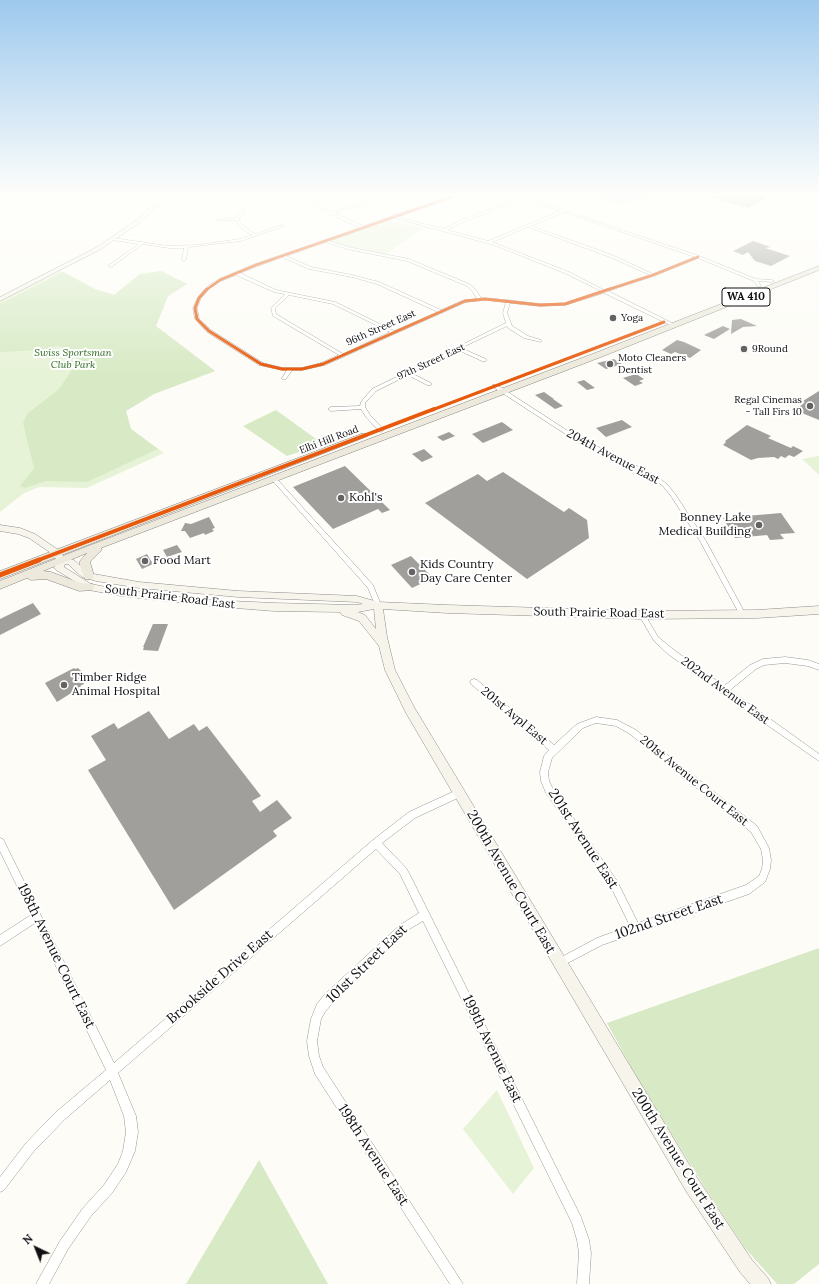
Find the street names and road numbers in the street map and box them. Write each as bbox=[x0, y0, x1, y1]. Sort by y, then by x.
road number: WA 410 bbox=[722, 288, 770, 306]
street label: 96th Street East bbox=[344, 307, 418, 349]
street label: 97th Street East bbox=[395, 341, 467, 383]
street label: Elhi Hill Road bbox=[298, 423, 360, 457]
street label: 204th Avenue East bbox=[564, 426, 662, 488]
street label: South Prairie Road East bbox=[104, 582, 236, 612]
street label: South Prairie Road East bbox=[533, 605, 665, 621]
street label: 202nd Avenue East bbox=[678, 654, 772, 728]
street label: 201st Avpl East bbox=[478, 684, 550, 748]
street label: 201st Avenue Court East bbox=[637, 733, 751, 829]
street label: 201st Avenue East bbox=[544, 786, 622, 892]
street label: 200th Avenue Court East bbox=[463, 807, 559, 957]
street label: 198th Avenue Court East bbox=[14, 881, 98, 1031]
street label: 102nd Street East bbox=[613, 891, 725, 943]
street label: 101st Street East bbox=[323, 921, 411, 1007]
street label: Brookside Drive East bbox=[164, 926, 276, 1028]
street label: 199th Avenue East bbox=[459, 992, 525, 1106]
street label: 200th Avenue Court East bbox=[628, 1085, 728, 1233]
street label: 198th Avenue East bbox=[334, 1101, 412, 1209]

